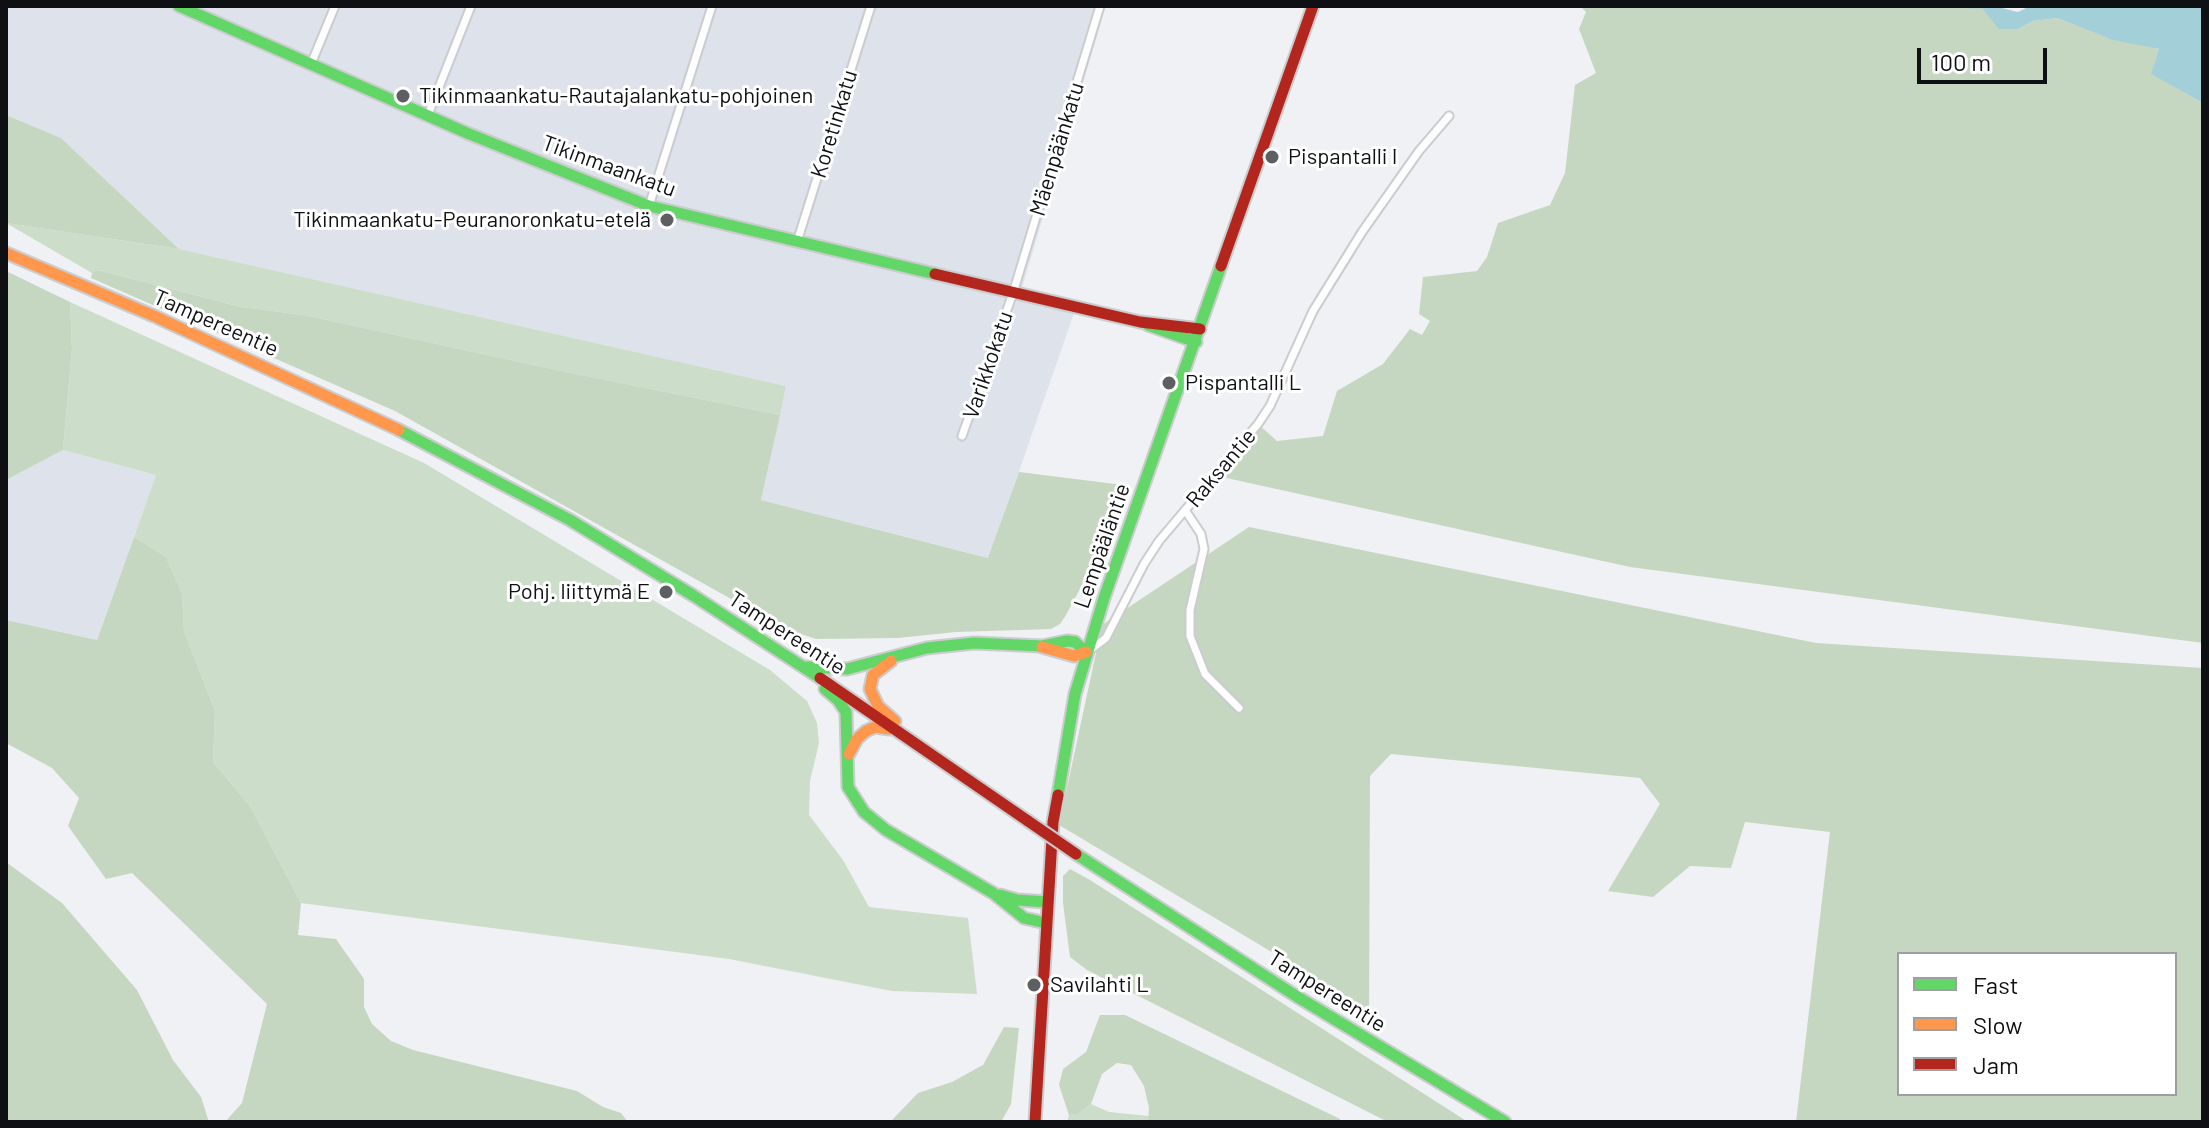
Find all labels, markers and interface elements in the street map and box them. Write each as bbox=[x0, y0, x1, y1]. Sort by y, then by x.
scale bar bbox=[1921, 32, 2051, 82]
text: 100 m bbox=[1931, 47, 1991, 76]
street label: Koretinkatu bbox=[805, 67, 863, 181]
street label: Mäenpäänkatu bbox=[1024, 79, 1090, 219]
place label: Tikinmaankatu-Rautajalankatu-pohjoinen bbox=[419, 83, 813, 109]
marker: Tikinmaankatu-Rautajalankatu-pohjoinen bbox=[394, 87, 412, 105]
street label: Tikinmaankatu bbox=[538, 130, 680, 202]
place label: Pispantalli I bbox=[1288, 144, 1398, 170]
marker: Pispantalli I bbox=[1263, 148, 1281, 166]
place label: Tikinmaankatu-Peuranoronkatu-etelä bbox=[293, 207, 651, 233]
marker: Tikinmaankatu-Peuranoronkatu-etelä bbox=[658, 211, 676, 229]
street label: Tampereentie bbox=[149, 284, 283, 362]
street label: Varikkokatu bbox=[957, 308, 1019, 422]
place label: Pispantalli L bbox=[1185, 370, 1301, 396]
marker: Pispantalli L bbox=[1160, 374, 1178, 392]
street label: Raksantie bbox=[1180, 423, 1262, 513]
street label: Lempääläntie bbox=[1068, 480, 1136, 612]
place label: Pohj. liittymä E bbox=[508, 579, 650, 605]
marker: Pohj. liittymä E bbox=[657, 583, 675, 601]
street label: Tampereentie bbox=[724, 585, 850, 681]
street label: Tampereentie bbox=[1263, 944, 1391, 1038]
legend bbox=[1897, 952, 2177, 1096]
text: Fast bbox=[1973, 970, 2018, 999]
place label: Savilahti L bbox=[1050, 972, 1149, 998]
marker: Savilahti L bbox=[1025, 976, 1043, 994]
text: Slow bbox=[1973, 1010, 2022, 1039]
text: Jam bbox=[1973, 1050, 2019, 1079]

